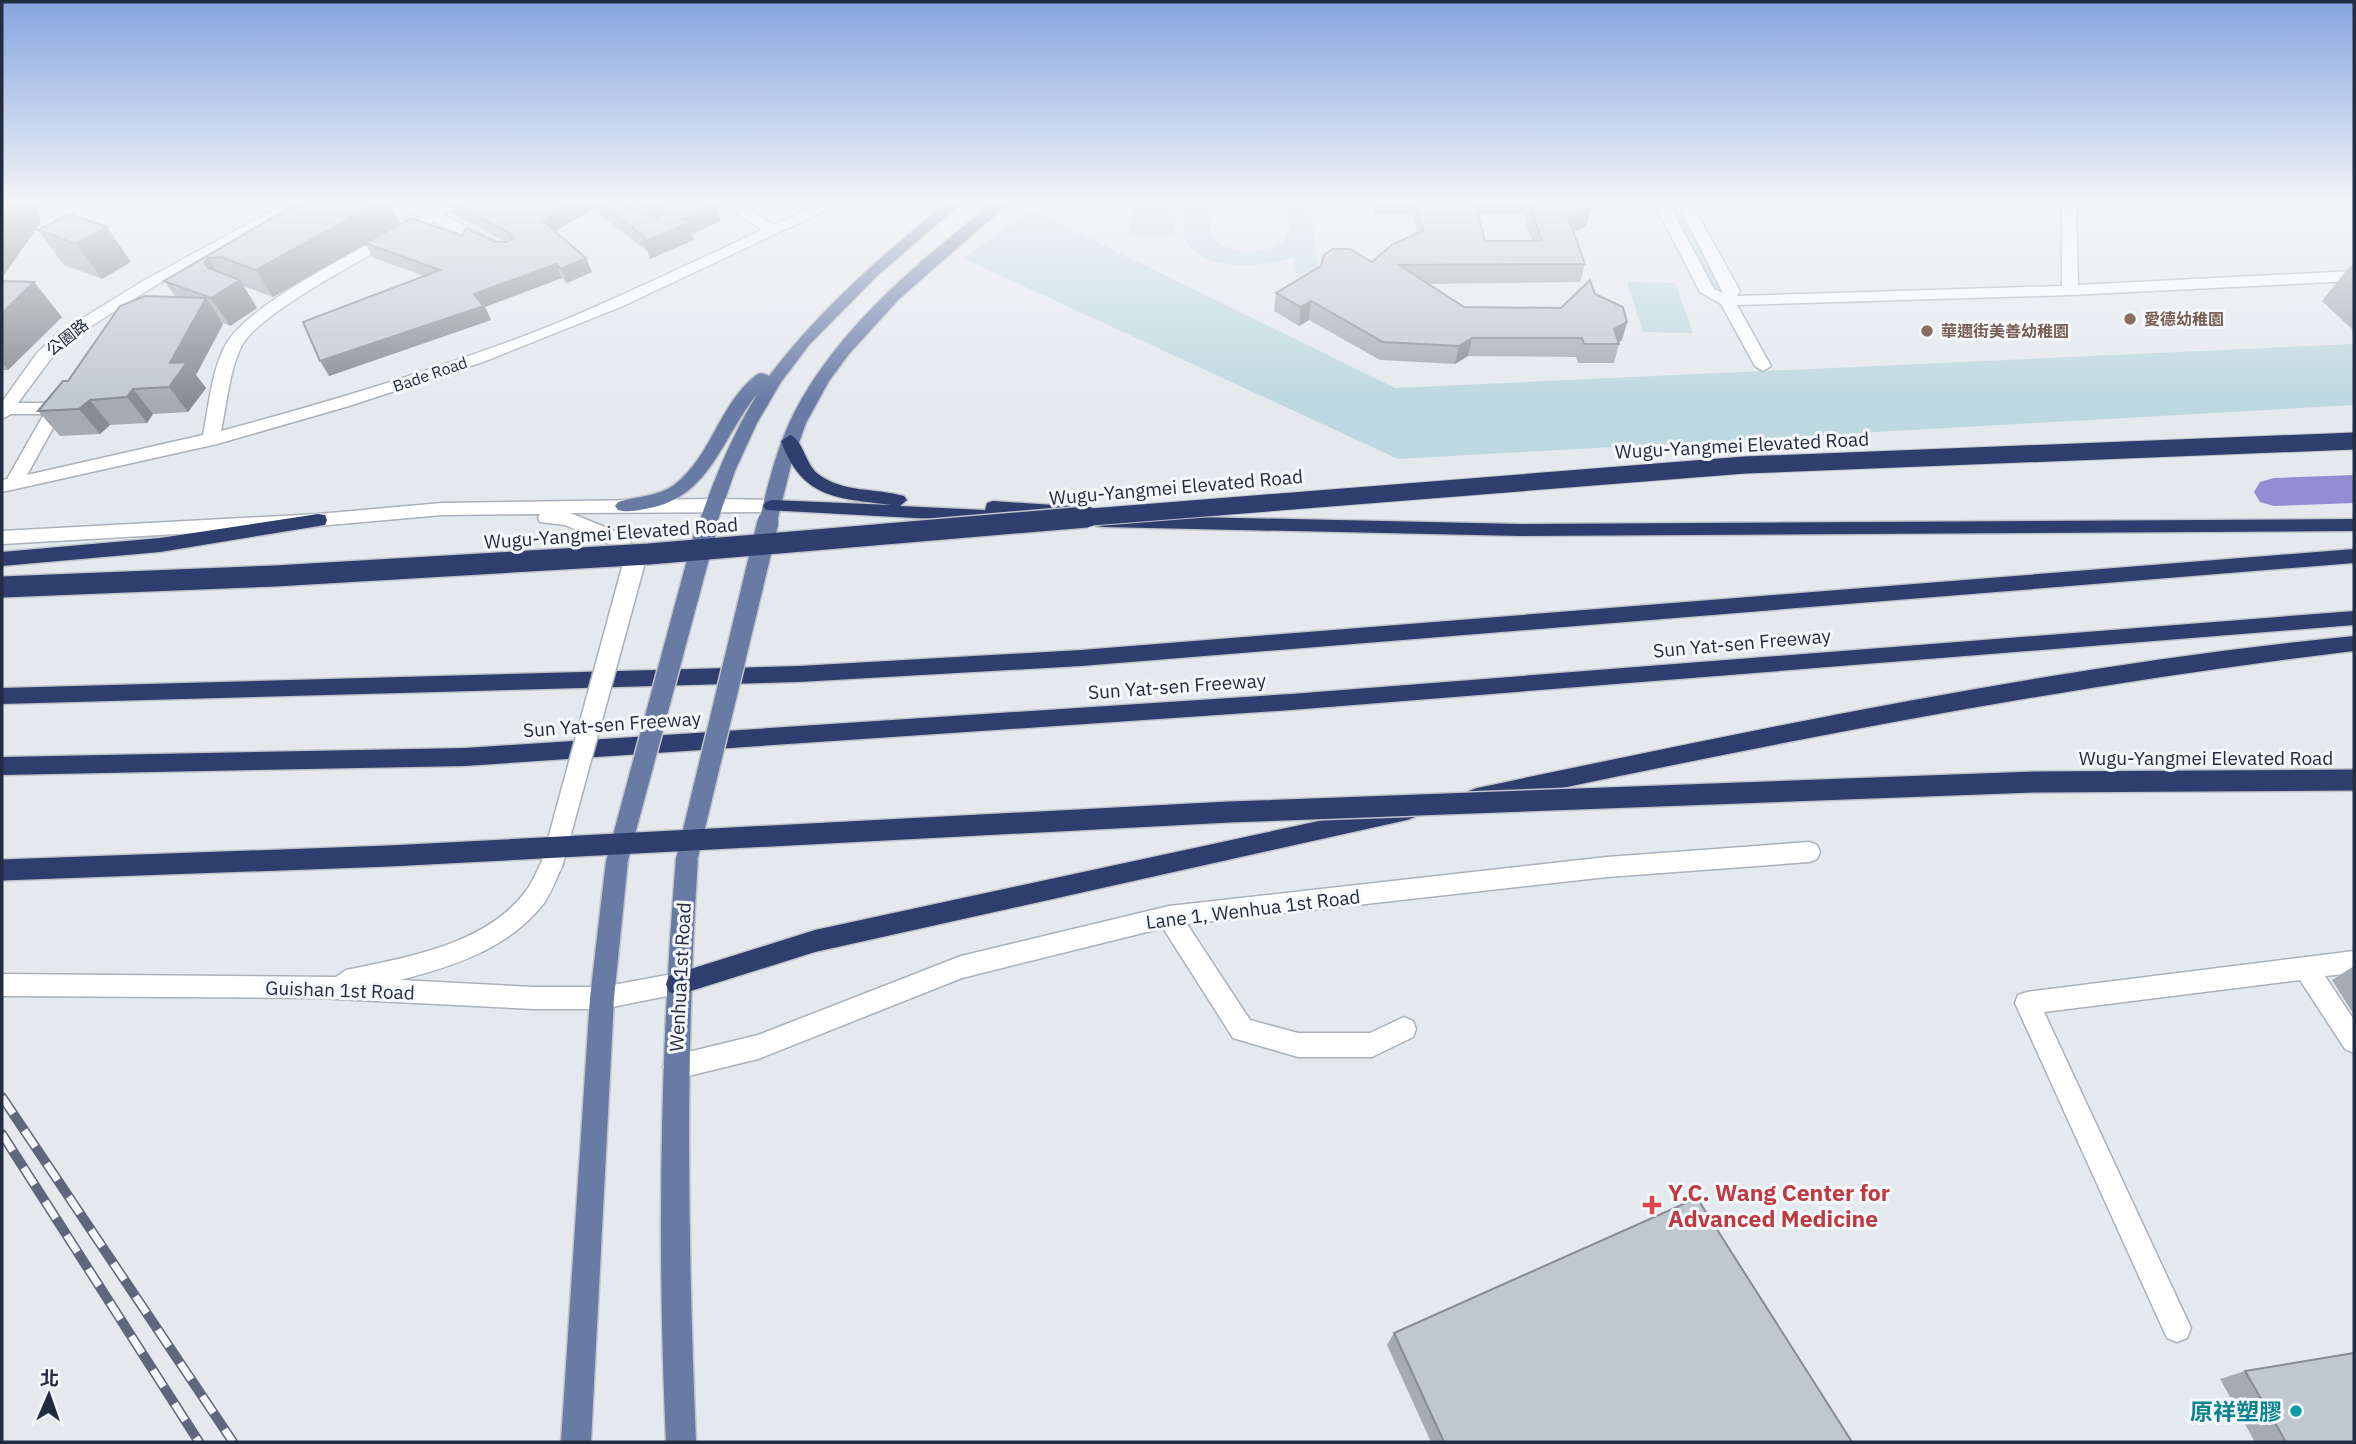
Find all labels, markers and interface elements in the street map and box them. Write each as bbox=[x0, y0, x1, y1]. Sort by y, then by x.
place label: 愛德幼稚園 bbox=[2144, 309, 2224, 329]
marker: 愛德幼稚園 bbox=[2122, 311, 2138, 327]
street label: 公園路 bbox=[42, 314, 92, 360]
place label: 華邇街美善幼稚園 bbox=[1941, 321, 2069, 341]
marker: 華邇街美善幼稚園 bbox=[1919, 323, 1935, 339]
street label: Bade Road bbox=[390, 352, 470, 396]
street label: Wugu-Yangmei Elevated Road bbox=[1614, 426, 1870, 464]
street label: Wugu-Yangmei Elevated Road bbox=[1048, 464, 1304, 510]
street label: Wugu-Yangmei Elevated Road bbox=[483, 512, 739, 554]
street label: Sun Yat-sen Freeway bbox=[1652, 623, 1832, 663]
street label: Sun Yat-sen Freeway bbox=[1087, 668, 1267, 704]
street label: Sun Yat-sen Freeway bbox=[522, 706, 702, 742]
street label: Wugu-Yangmei Elevated Road bbox=[2079, 746, 2333, 770]
street label: Lane 1, Wenhua 1st Road bbox=[1144, 884, 1362, 934]
street label: Wenhua 1st Road bbox=[664, 902, 696, 1052]
street label: Guishan 1st Road bbox=[265, 975, 415, 1005]
place label: Y.C. Wang Center for Advanced Medicine bbox=[1668, 1177, 1890, 1233]
marker: Y.C. Wang Center for Advanced Medicine bbox=[1642, 1195, 1662, 1215]
north arrow bbox=[14, 1360, 84, 1430]
text: 北 bbox=[40, 1366, 60, 1390]
place label: 原祥塑膠 bbox=[2190, 1396, 2282, 1426]
marker: 原祥塑膠 bbox=[2288, 1403, 2304, 1419]

